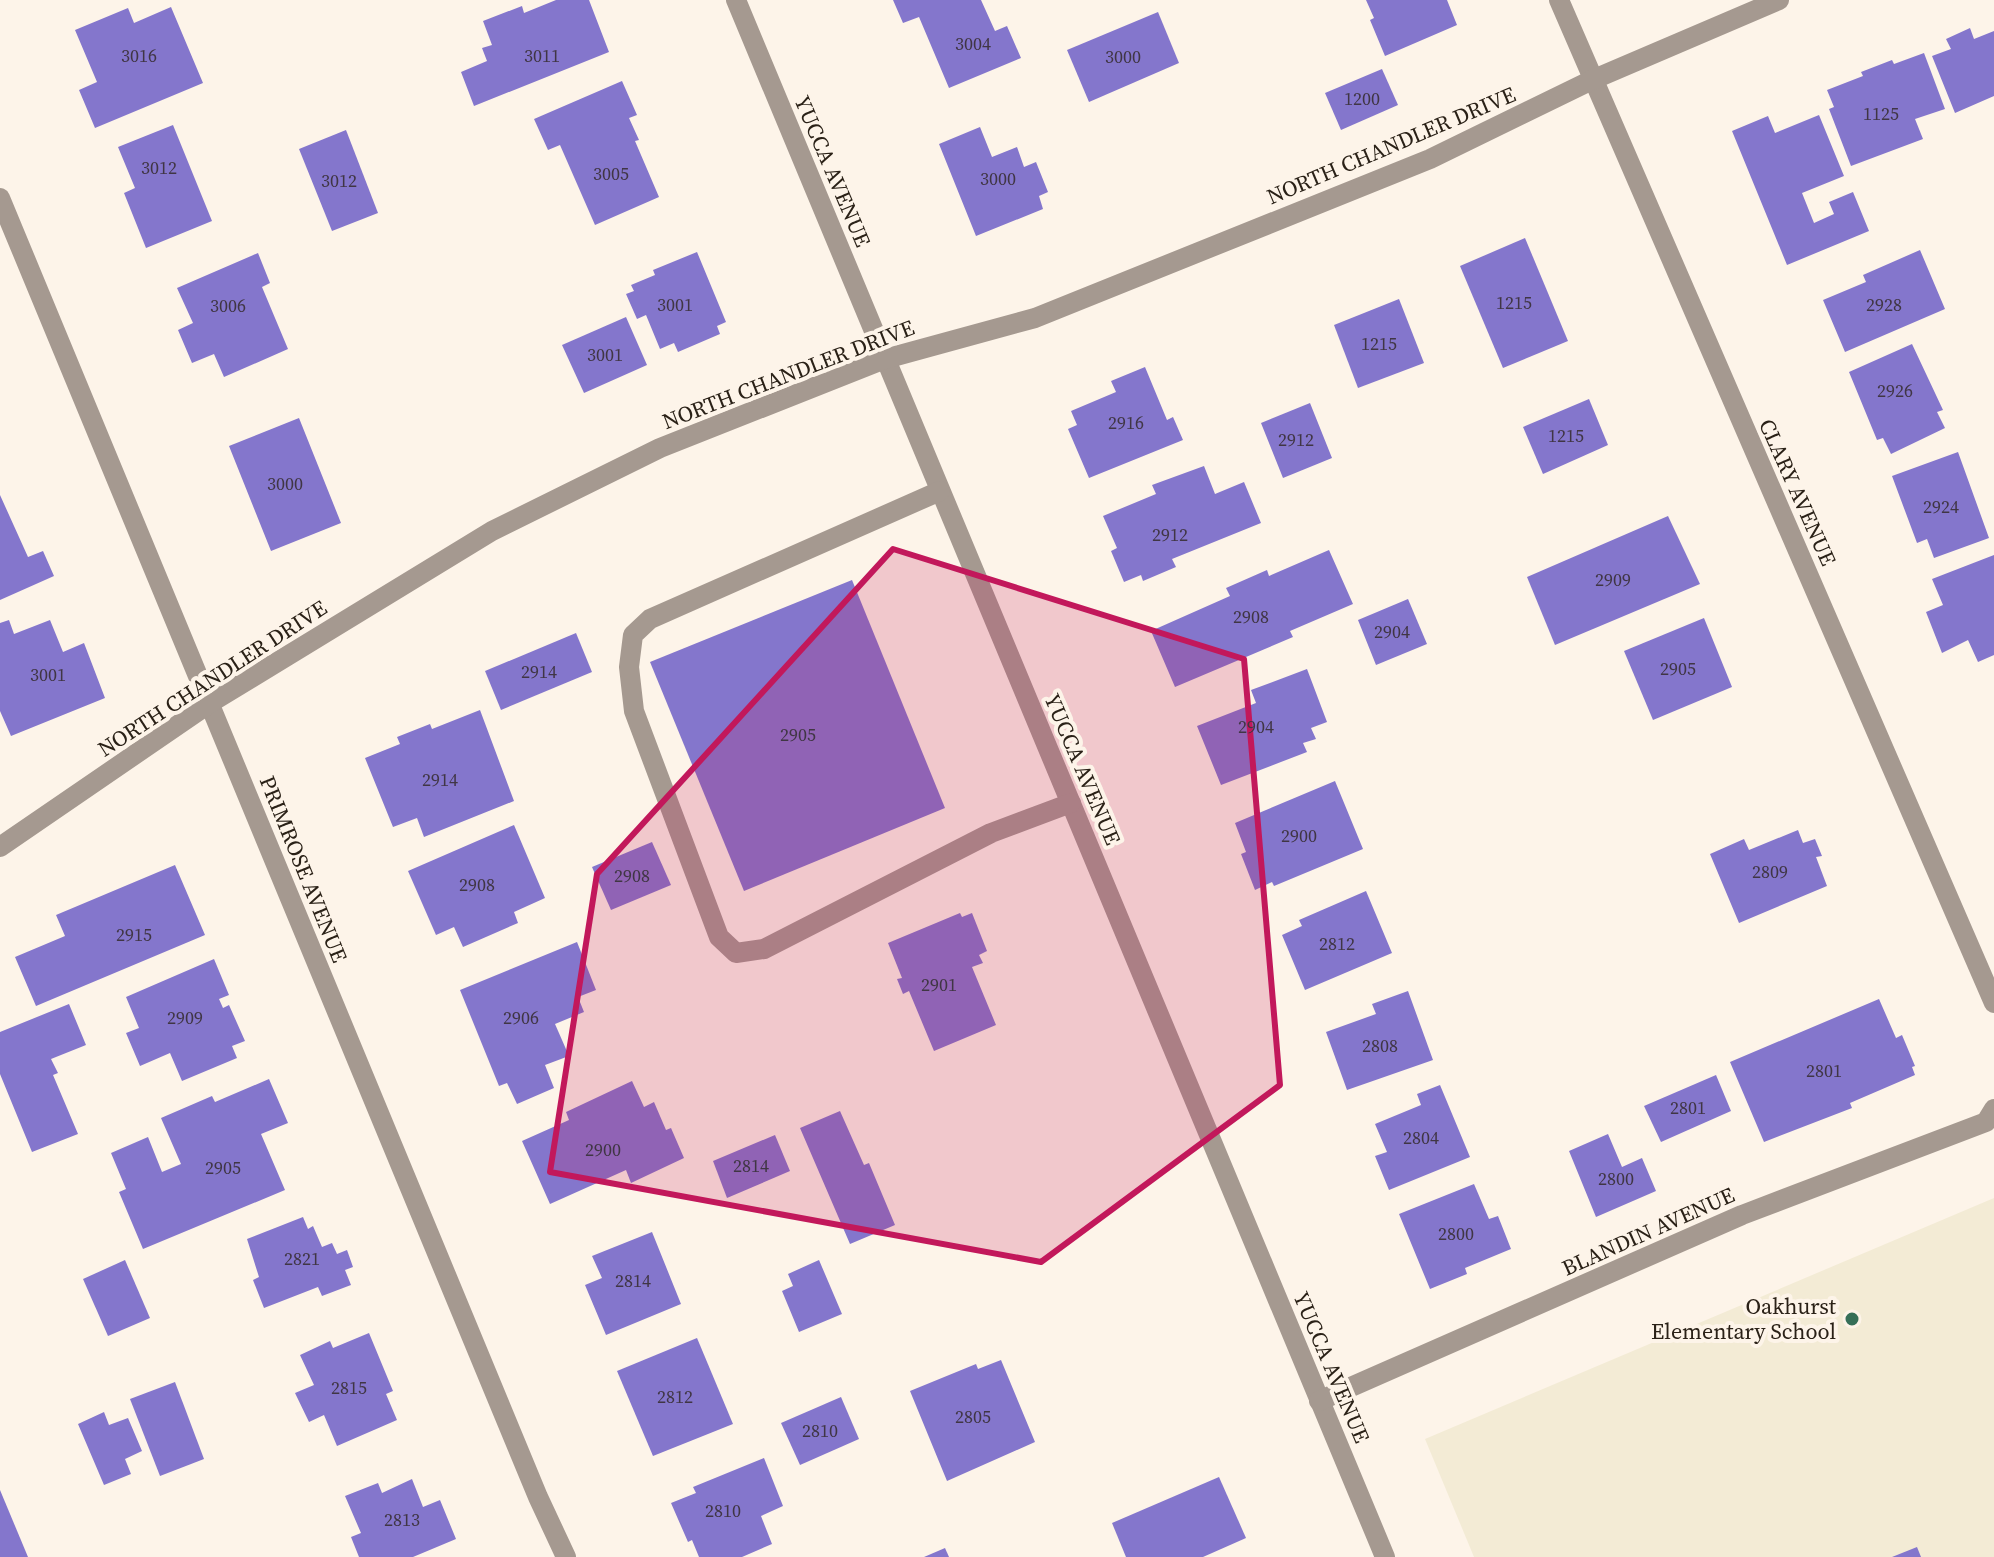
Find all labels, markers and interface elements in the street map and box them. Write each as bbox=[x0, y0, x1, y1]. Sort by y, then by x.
house number: 3004 bbox=[955, 31, 991, 56]
house number: 3016 bbox=[121, 43, 157, 68]
house number: 3011 bbox=[524, 43, 560, 68]
house number: 3000 bbox=[1105, 44, 1141, 69]
street label: NORTH CHANDLER DRIVE bbox=[1262, 79, 1520, 211]
house number: 1200 bbox=[1344, 86, 1380, 111]
street label: YUCCA AVENUE bbox=[788, 91, 878, 251]
house number: 1125 bbox=[1863, 101, 1899, 126]
house number: 3012 bbox=[141, 155, 177, 180]
house number: 3005 bbox=[593, 161, 629, 186]
house number: 3000 bbox=[980, 166, 1016, 191]
house number: 3012 bbox=[321, 168, 357, 193]
house number: 1215 bbox=[1496, 290, 1532, 315]
house number: 3001 bbox=[657, 292, 693, 317]
house number: 2928 bbox=[1866, 292, 1902, 317]
house number: 3006 bbox=[210, 293, 246, 318]
street label: NORTH CHANDLER DRIVE bbox=[658, 312, 918, 436]
house number: 1215 bbox=[1361, 331, 1397, 356]
house number: 3001 bbox=[587, 342, 623, 367]
house number: 2926 bbox=[1877, 378, 1913, 403]
house number: 2916 bbox=[1108, 410, 1144, 435]
street label: CLARY AVENUE bbox=[1752, 414, 1844, 570]
house number: 1215 bbox=[1548, 423, 1584, 448]
house number: 2912 bbox=[1278, 427, 1314, 452]
house number: 3000 bbox=[267, 471, 303, 496]
house number: 2924 bbox=[1923, 494, 1959, 519]
house number: 2912 bbox=[1152, 522, 1188, 547]
house number: 2909 bbox=[1595, 567, 1631, 592]
street label: NORTH CHANDLER DRIVE bbox=[92, 593, 332, 763]
house number: 2908 bbox=[1233, 604, 1269, 629]
house number: 2904 bbox=[1374, 619, 1410, 644]
house number: 2905 bbox=[1660, 656, 1696, 681]
house number: 2914 bbox=[521, 659, 557, 684]
house number: 3001 bbox=[30, 662, 66, 687]
street label: YUCCA AVENUE bbox=[1038, 689, 1128, 849]
house number: 2904 bbox=[1238, 714, 1274, 739]
house number: 2905 bbox=[780, 722, 816, 747]
house number: 2914 bbox=[422, 767, 458, 792]
street label: PRIMROSE AVENUE bbox=[253, 771, 355, 967]
house number: 2900 bbox=[1281, 823, 1317, 848]
house number: 2809 bbox=[1752, 859, 1788, 884]
house number: 2908 bbox=[614, 863, 650, 888]
house number: 2908 bbox=[459, 872, 495, 897]
house number: 2915 bbox=[116, 922, 152, 947]
house number: 2812 bbox=[1319, 931, 1355, 956]
house number: 2901 bbox=[921, 972, 957, 997]
house number: 2909 bbox=[167, 1005, 203, 1030]
house number: 2906 bbox=[503, 1005, 539, 1030]
house number: 2808 bbox=[1362, 1033, 1398, 1058]
house number: 2801 bbox=[1806, 1058, 1842, 1083]
house number: 2801 bbox=[1670, 1095, 1706, 1120]
house number: 2804 bbox=[1403, 1125, 1439, 1150]
house number: 2900 bbox=[585, 1137, 621, 1162]
house number: 2814 bbox=[733, 1153, 769, 1178]
house number: 2905 bbox=[205, 1155, 241, 1180]
house number: 2800 bbox=[1598, 1166, 1634, 1191]
street label: BLANDIN AVENUE bbox=[1557, 1179, 1739, 1283]
house number: 2800 bbox=[1438, 1221, 1474, 1246]
house number: 2821 bbox=[284, 1246, 320, 1271]
house number: 2814 bbox=[615, 1268, 651, 1293]
street label: YUCCA AVENUE bbox=[1287, 1287, 1377, 1447]
place label: Oakhurst Elementary School bbox=[1651, 1291, 1837, 1346]
marker: Oakhurst Elementary School bbox=[1843, 1310, 1861, 1328]
house number: 2815 bbox=[331, 1375, 367, 1400]
house number: 2812 bbox=[657, 1384, 693, 1409]
house number: 2805 bbox=[955, 1404, 991, 1429]
house number: 2810 bbox=[802, 1418, 838, 1443]
house number: 2810 bbox=[705, 1498, 741, 1523]
house number: 2813 bbox=[384, 1507, 420, 1532]

